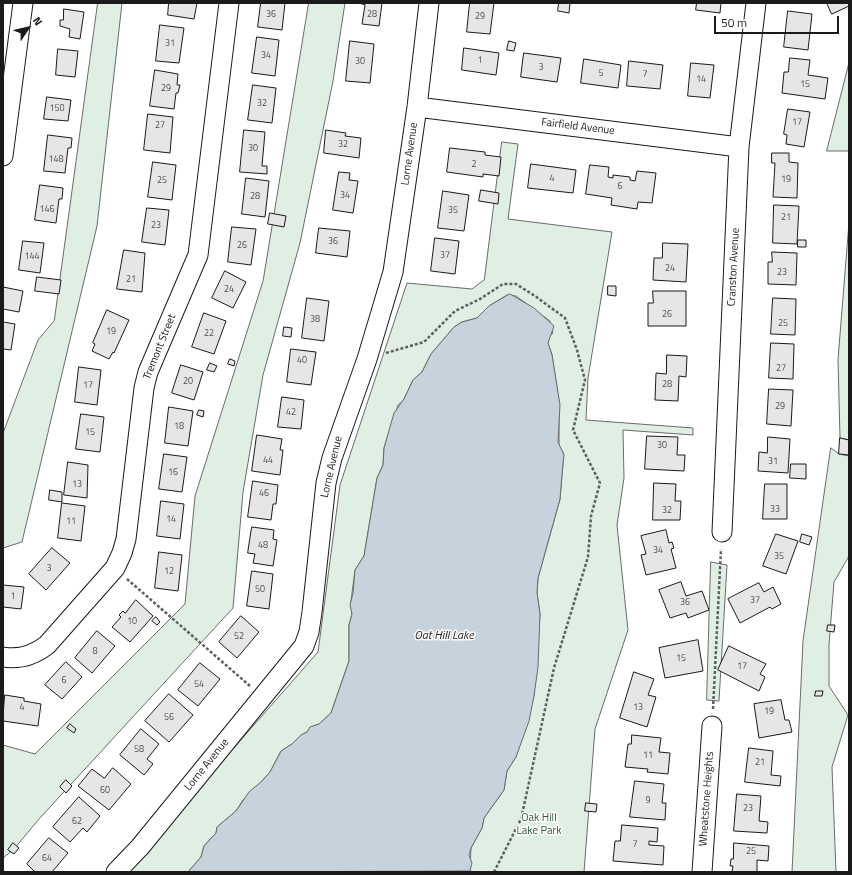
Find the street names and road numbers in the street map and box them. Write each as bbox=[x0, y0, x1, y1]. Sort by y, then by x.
street label: Fairfield Avenue bbox=[541, 116, 615, 138]
street label: Lorne Avenue bbox=[399, 122, 421, 186]
street label: Cranston Avenue bbox=[725, 227, 743, 307]
street label: Tremont Street bbox=[141, 312, 179, 382]
street label: Lorne Avenue bbox=[318, 435, 346, 499]
street label: Lorne Avenue bbox=[182, 736, 232, 794]
street label: Wheatstone Heights bbox=[697, 751, 717, 847]

